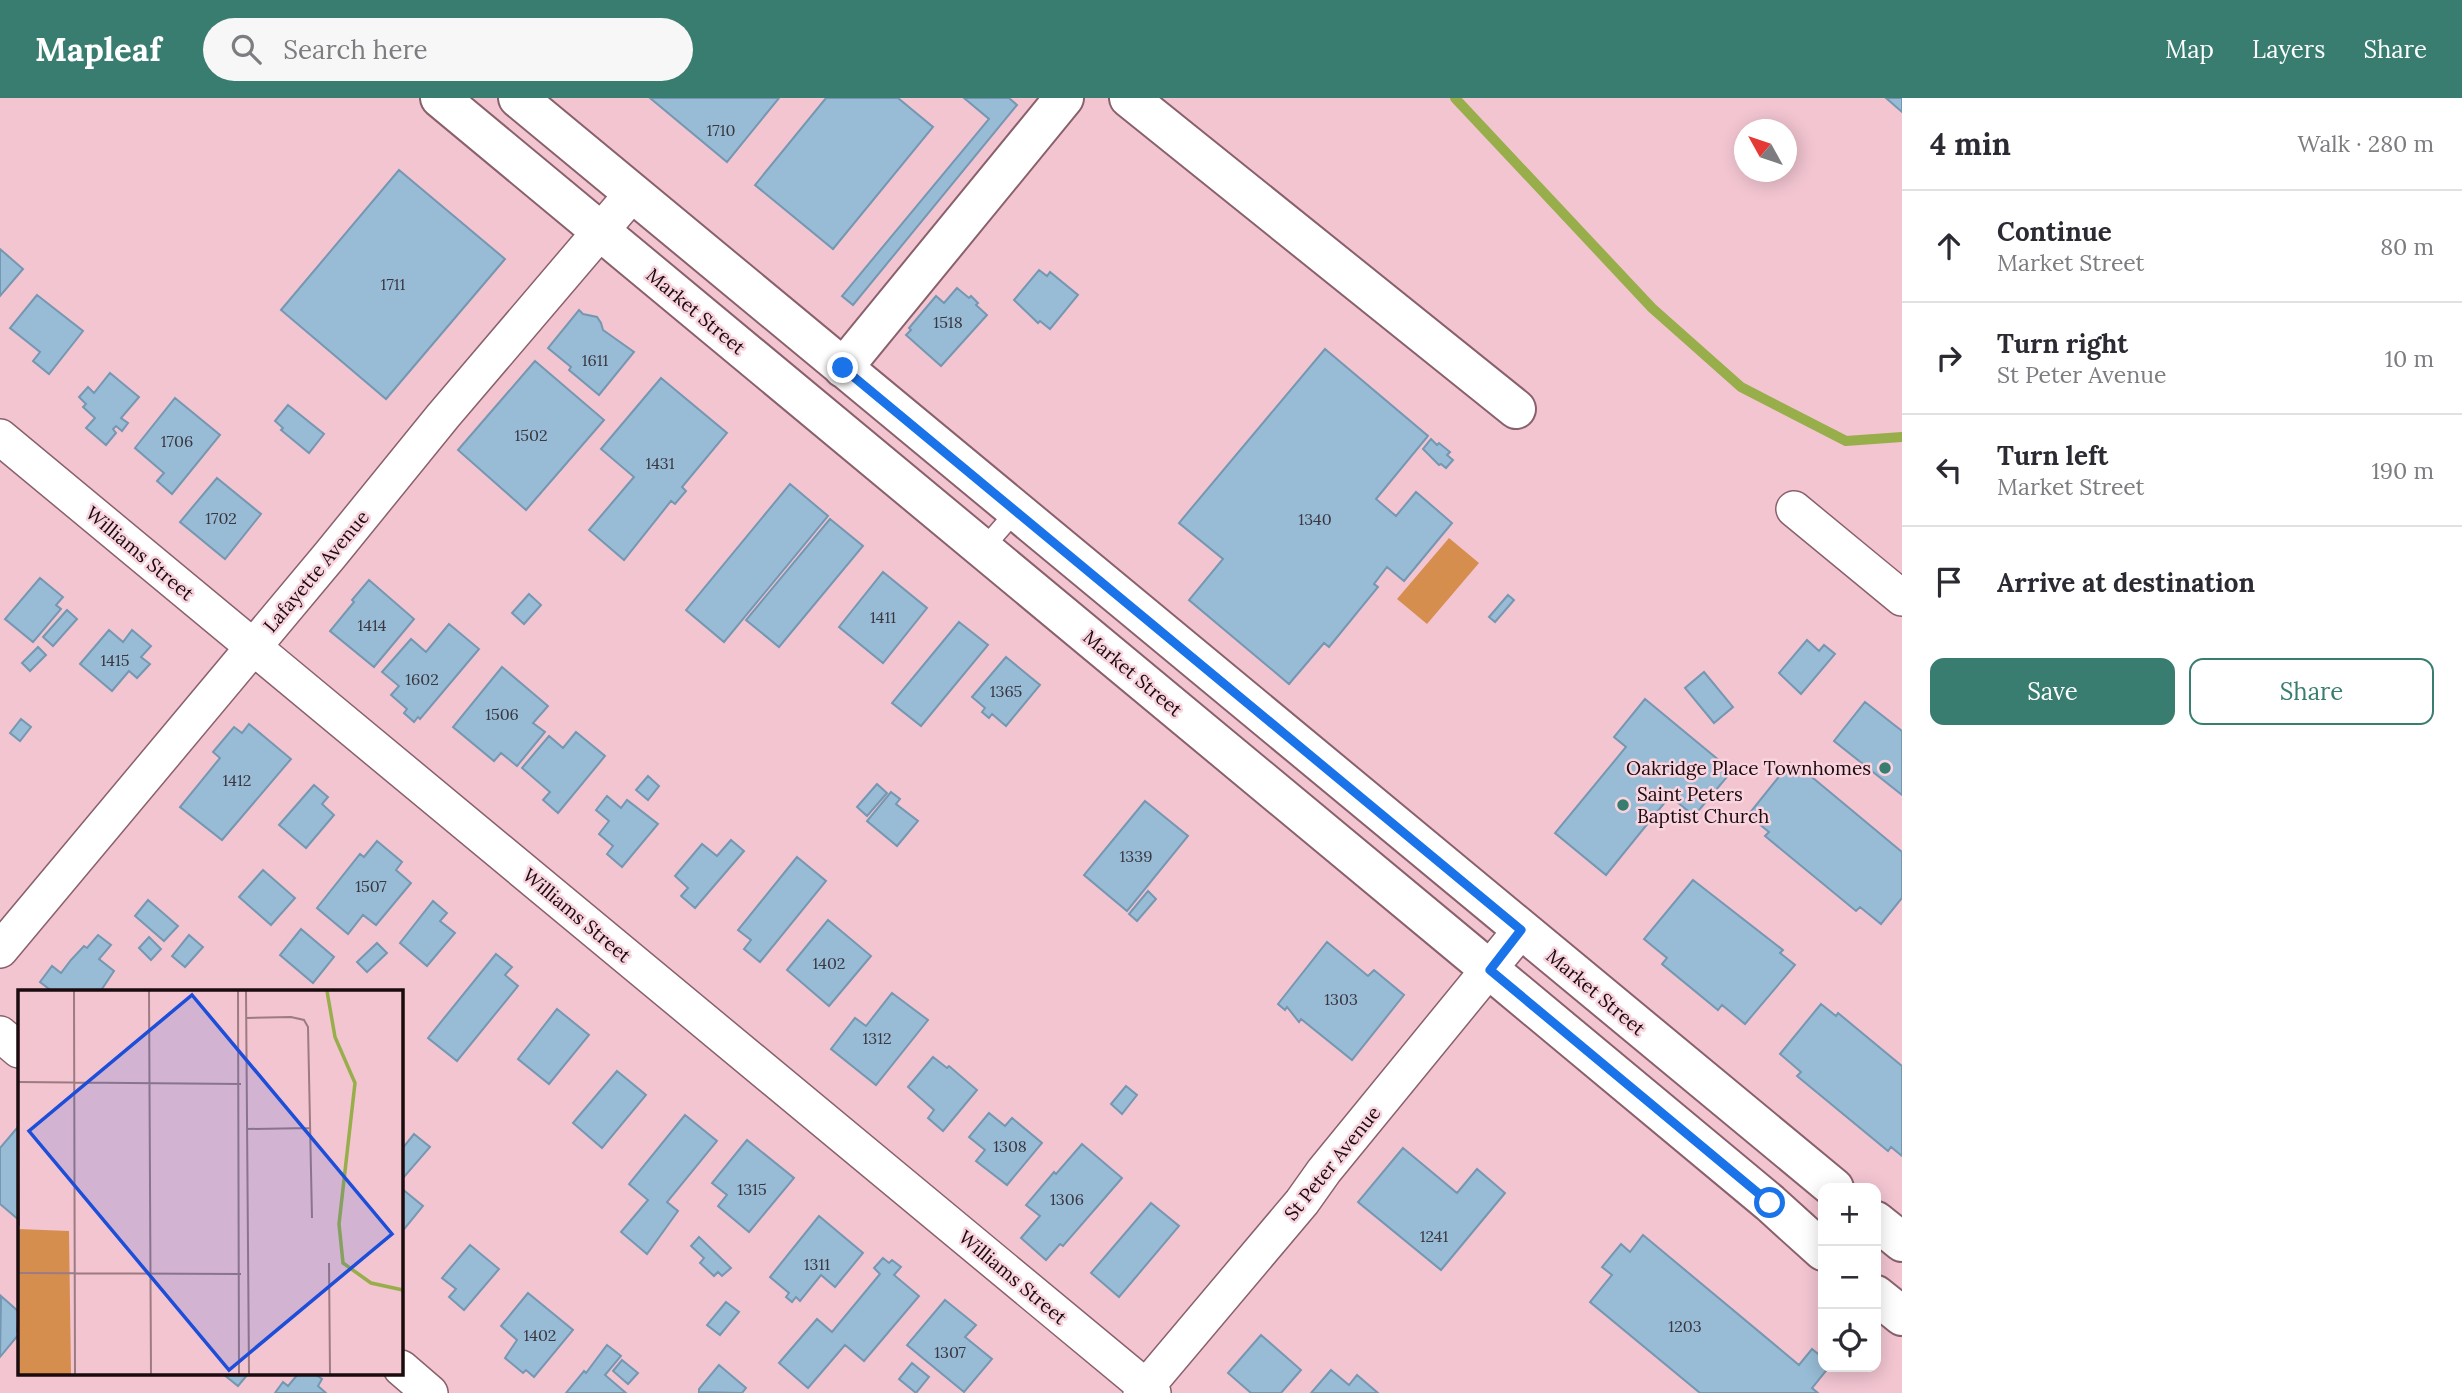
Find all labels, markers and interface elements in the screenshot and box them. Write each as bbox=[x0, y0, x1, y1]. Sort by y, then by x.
search box bbox=[203, 18, 693, 81]
text: Mapleaf bbox=[35, 28, 161, 70]
icon: search bbox=[227, 30, 265, 68]
text: Search here bbox=[283, 33, 428, 66]
text: Map bbox=[2165, 34, 2214, 65]
text: Layers bbox=[2252, 34, 2325, 65]
text: Share bbox=[2363, 34, 2427, 65]
north arrow bbox=[1734, 119, 1797, 182]
house number: 1710 bbox=[707, 120, 736, 140]
text: 4 min bbox=[1930, 125, 2011, 163]
text: Walk · 280 m bbox=[2298, 129, 2434, 158]
text: Continue bbox=[1997, 215, 2112, 248]
icon: ahead bbox=[1930, 227, 1968, 265]
text: 80 m bbox=[2380, 232, 2434, 261]
text: Market Street bbox=[1997, 248, 2145, 277]
street label: Market Street bbox=[642, 263, 751, 360]
house number: 1711 bbox=[381, 274, 406, 294]
house number: 1518 bbox=[933, 312, 963, 332]
text: Turn right bbox=[1997, 327, 2128, 360]
icon: right bbox=[1930, 339, 1968, 377]
text: 10 m bbox=[2385, 344, 2434, 373]
house number: 1611 bbox=[582, 350, 609, 370]
route end bbox=[827, 352, 858, 383]
text: St Peter Avenue bbox=[1997, 360, 2166, 389]
house number: 1502 bbox=[515, 425, 547, 445]
house number: 1706 bbox=[161, 431, 193, 451]
text: Turn left bbox=[1997, 439, 2108, 472]
icon: left bbox=[1930, 451, 1968, 489]
house number: 1431 bbox=[645, 453, 675, 473]
text: 190 m bbox=[2371, 456, 2434, 485]
text: Market Street bbox=[1997, 472, 2145, 501]
street label: Williams Street bbox=[81, 501, 200, 606]
street label: Lafayette Avenue bbox=[258, 505, 374, 637]
house number: 1702 bbox=[205, 508, 237, 528]
house number: 1340 bbox=[1298, 509, 1332, 529]
icon: arrive bbox=[1930, 563, 1968, 601]
text: Arrive at destination bbox=[1997, 566, 2255, 599]
house number: 1411 bbox=[870, 607, 896, 627]
house number: 1414 bbox=[358, 615, 387, 635]
street label: Market Street bbox=[1079, 625, 1188, 722]
house number: 1415 bbox=[100, 650, 130, 670]
button: Save bbox=[1930, 658, 2175, 725]
button: Share bbox=[2189, 658, 2434, 725]
house number: 1602 bbox=[405, 669, 439, 689]
house number: 1365 bbox=[990, 681, 1022, 701]
house number: 1506 bbox=[485, 704, 519, 724]
place label: Oakridge Place Townhomes bbox=[1626, 756, 1871, 780]
marker: Oakridge Place Townhomes bbox=[1877, 760, 1893, 776]
house number: 1412 bbox=[223, 770, 251, 790]
place label: Saint Peters Baptist Church bbox=[1637, 782, 1769, 828]
marker: Saint Peters Baptist Church bbox=[1615, 797, 1631, 813]
house number: 1339 bbox=[1120, 846, 1152, 866]
street label: Williams Street bbox=[518, 863, 637, 968]
house number: 1507 bbox=[355, 876, 387, 896]
street label: Market Street bbox=[1542, 944, 1651, 1041]
house number: 1402 bbox=[813, 953, 845, 973]
house number: 1303 bbox=[1324, 989, 1358, 1009]
inset map bbox=[18, 990, 402, 1376]
house number: 1312 bbox=[862, 1028, 892, 1048]
street label: St Peter Avenue bbox=[1279, 1101, 1385, 1225]
house number: 1308 bbox=[993, 1136, 1027, 1156]
house number: 1315 bbox=[737, 1179, 767, 1199]
map controls bbox=[1818, 1183, 1881, 1372]
button: + bbox=[1818, 1183, 1881, 1246]
route start bbox=[1754, 1187, 1785, 1218]
house number: 1306 bbox=[1050, 1189, 1084, 1209]
street label: Williams Street bbox=[954, 1225, 1073, 1330]
house number: 1241 bbox=[1420, 1226, 1448, 1246]
button: − bbox=[1818, 1246, 1881, 1309]
house number: 1311 bbox=[804, 1254, 830, 1274]
button: locate bbox=[1818, 1309, 1881, 1372]
house number: 1203 bbox=[1668, 1316, 1702, 1336]
house number: 1402 bbox=[524, 1325, 556, 1345]
house number: 1307 bbox=[934, 1342, 966, 1362]

